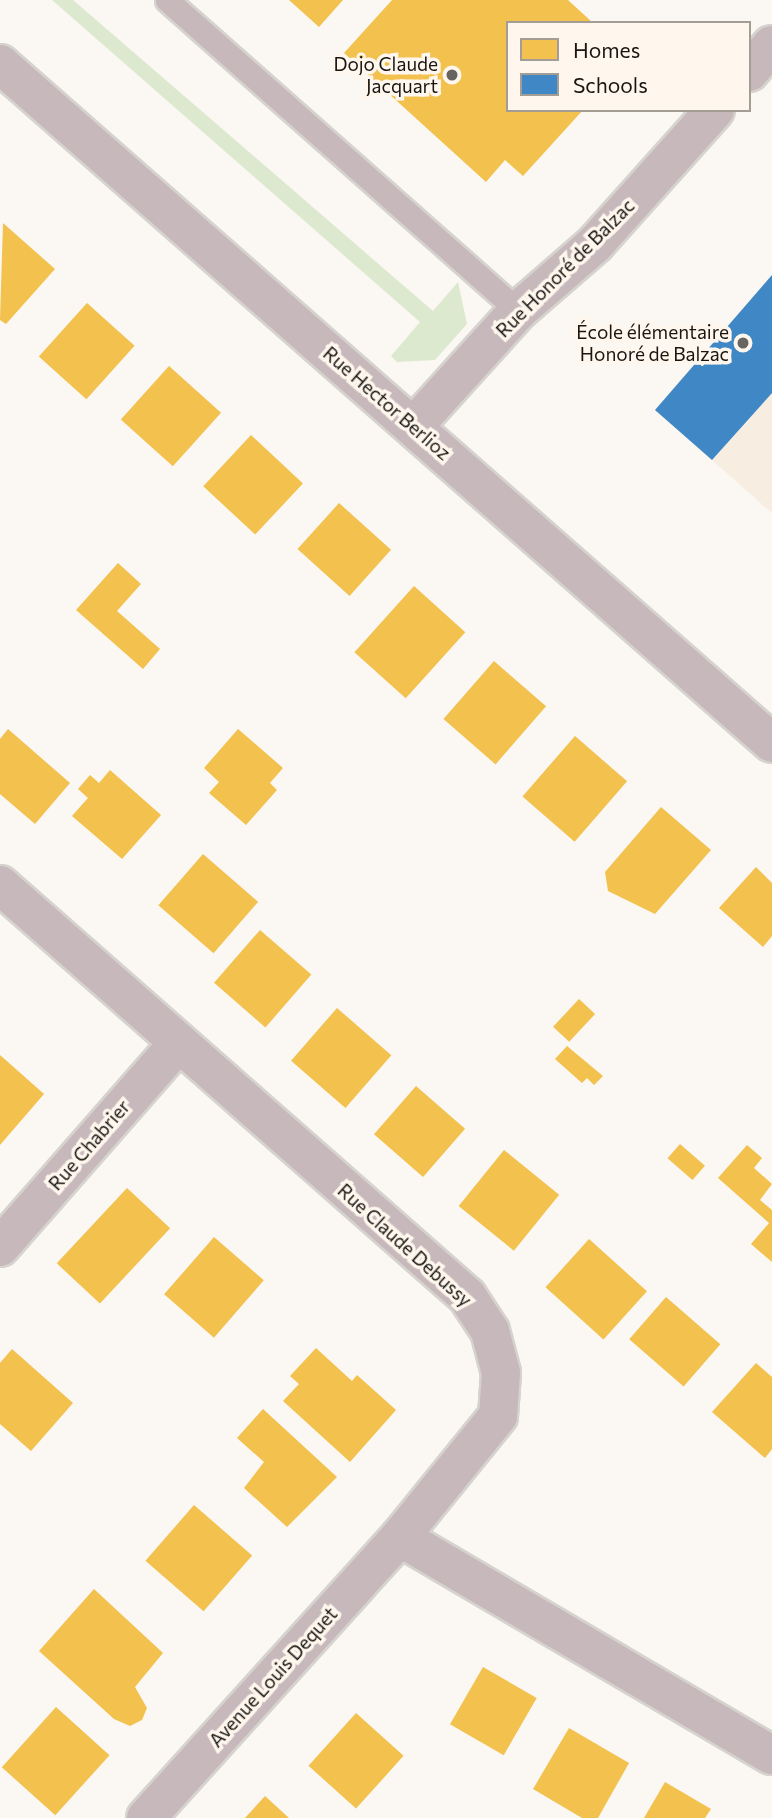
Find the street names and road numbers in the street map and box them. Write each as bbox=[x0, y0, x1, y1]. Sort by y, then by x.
street label: Rue Honoré de Balzac bbox=[491, 194, 639, 342]
street label: Rue Hector Berlioz bbox=[319, 342, 455, 464]
street label: Rue Chabrier bbox=[44, 1095, 134, 1195]
street label: Rue Claude Debussy bbox=[333, 1179, 477, 1311]
street label: Avenue Louis Dequet bbox=[204, 1602, 342, 1752]

